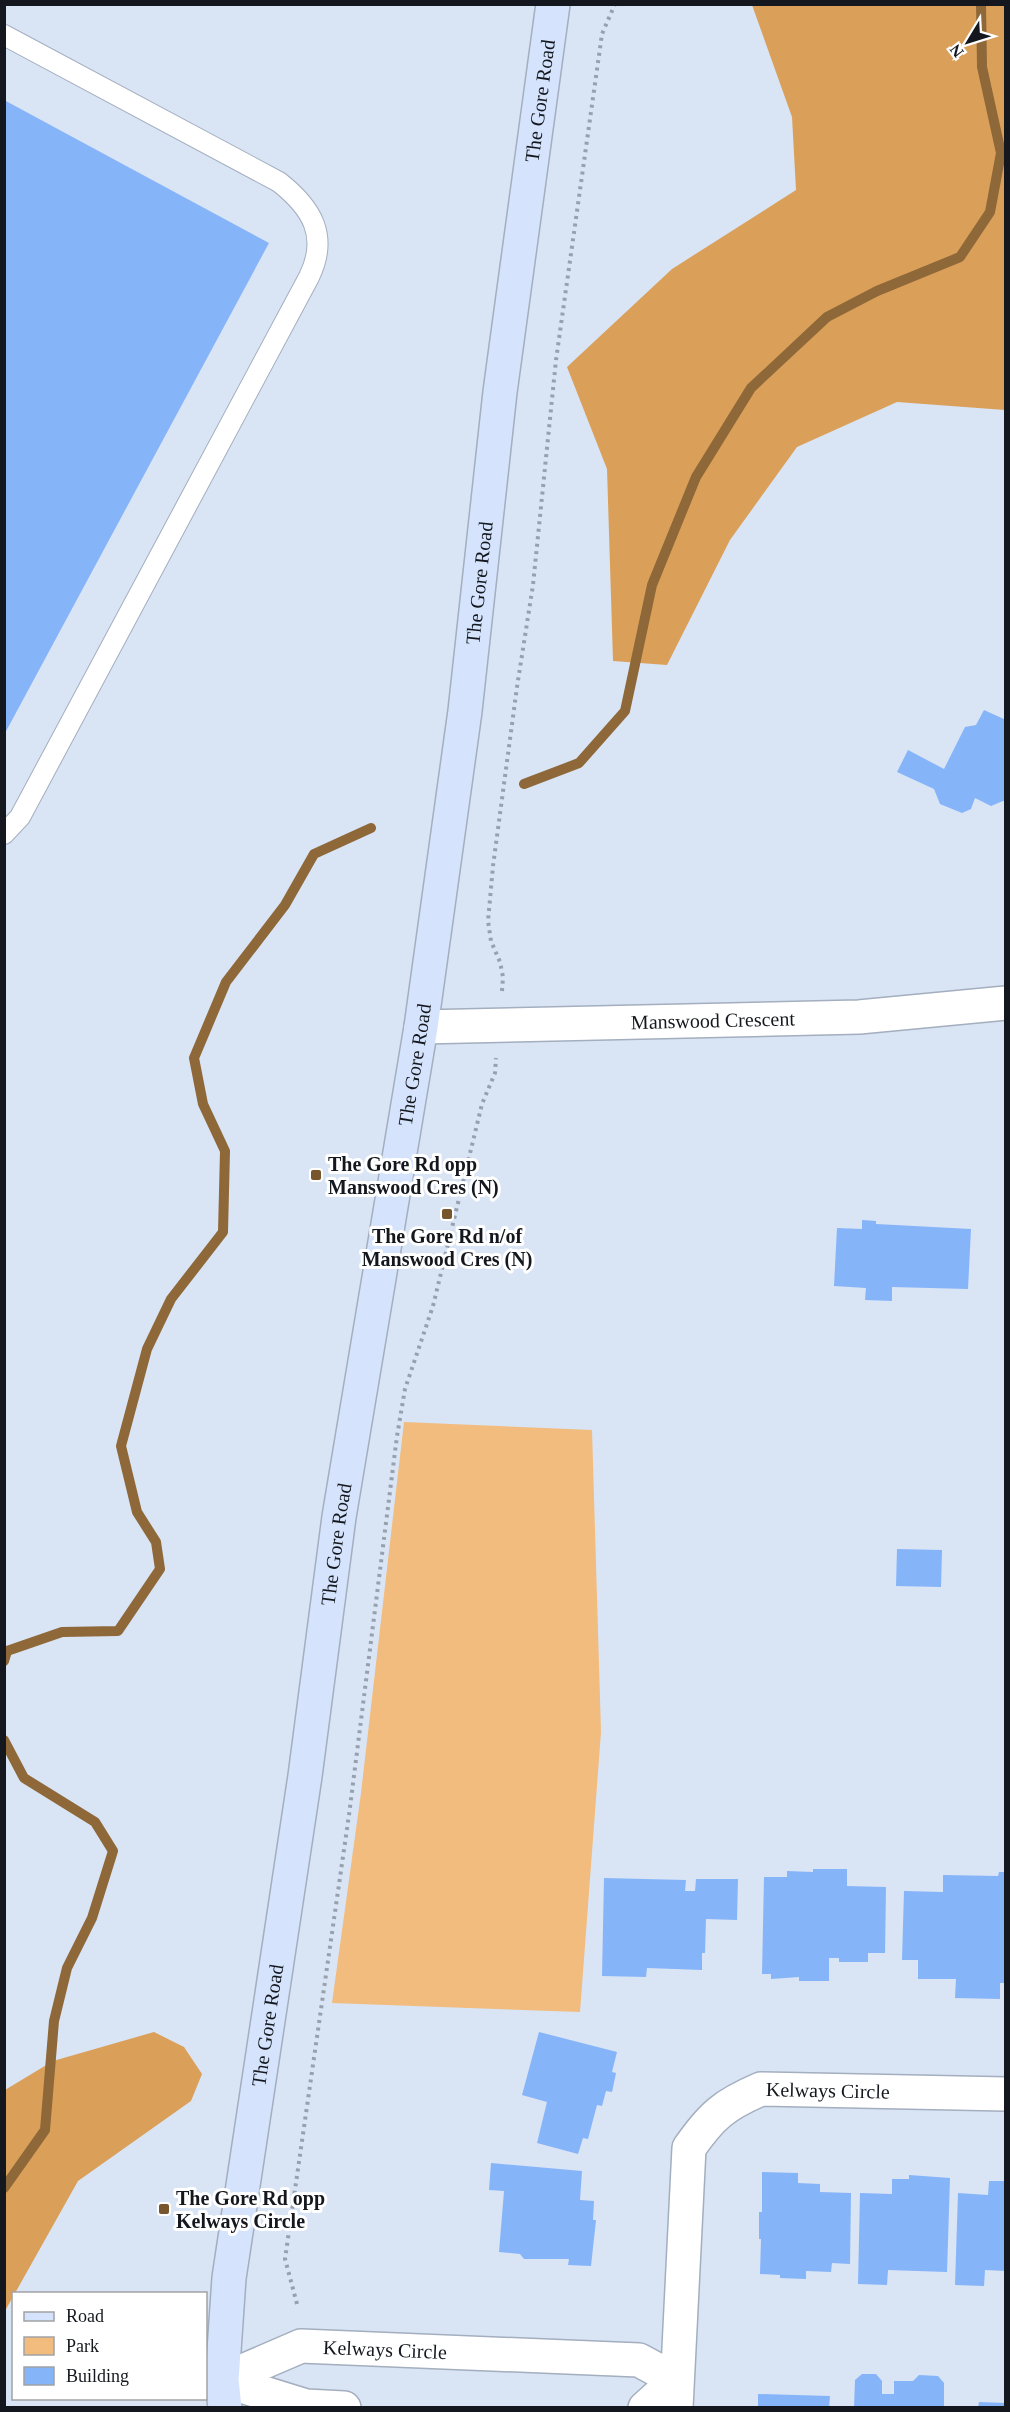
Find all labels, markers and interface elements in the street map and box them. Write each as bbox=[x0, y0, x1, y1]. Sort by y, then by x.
north arrow bbox=[938, 12, 998, 72]
street label: The Gore Road bbox=[521, 38, 559, 163]
text: N bbox=[946, 41, 967, 61]
street label: The Gore Road bbox=[461, 520, 497, 645]
street label: The Gore Road bbox=[394, 1002, 435, 1127]
street label: Manswood Crescent bbox=[631, 1007, 796, 1033]
place label: The Gore Rd opp Manswood Cres (N) bbox=[328, 1153, 499, 1199]
marker: The Gore Rd opp Manswood Cres (N) bbox=[309, 1168, 323, 1182]
marker: The Gore Rd n/of Manswood Cres (N) bbox=[440, 1207, 454, 1221]
place label: The Gore Rd n/of Manswood Cres (N) bbox=[362, 1225, 532, 1271]
street label: The Gore Road bbox=[317, 1481, 356, 1607]
street label: The Gore Road bbox=[247, 1963, 287, 2088]
street label: Kelways Circle bbox=[766, 2078, 890, 2103]
place label: The Gore Rd opp Kelways Circle bbox=[176, 2187, 325, 2233]
marker: The Gore Rd opp Kelways Circle bbox=[157, 2202, 171, 2216]
legend bbox=[12, 2292, 207, 2400]
text: Road bbox=[66, 2306, 104, 2326]
text: Park bbox=[66, 2336, 99, 2356]
street label: Kelways Circle bbox=[323, 2336, 447, 2363]
text: Building bbox=[66, 2366, 129, 2386]

